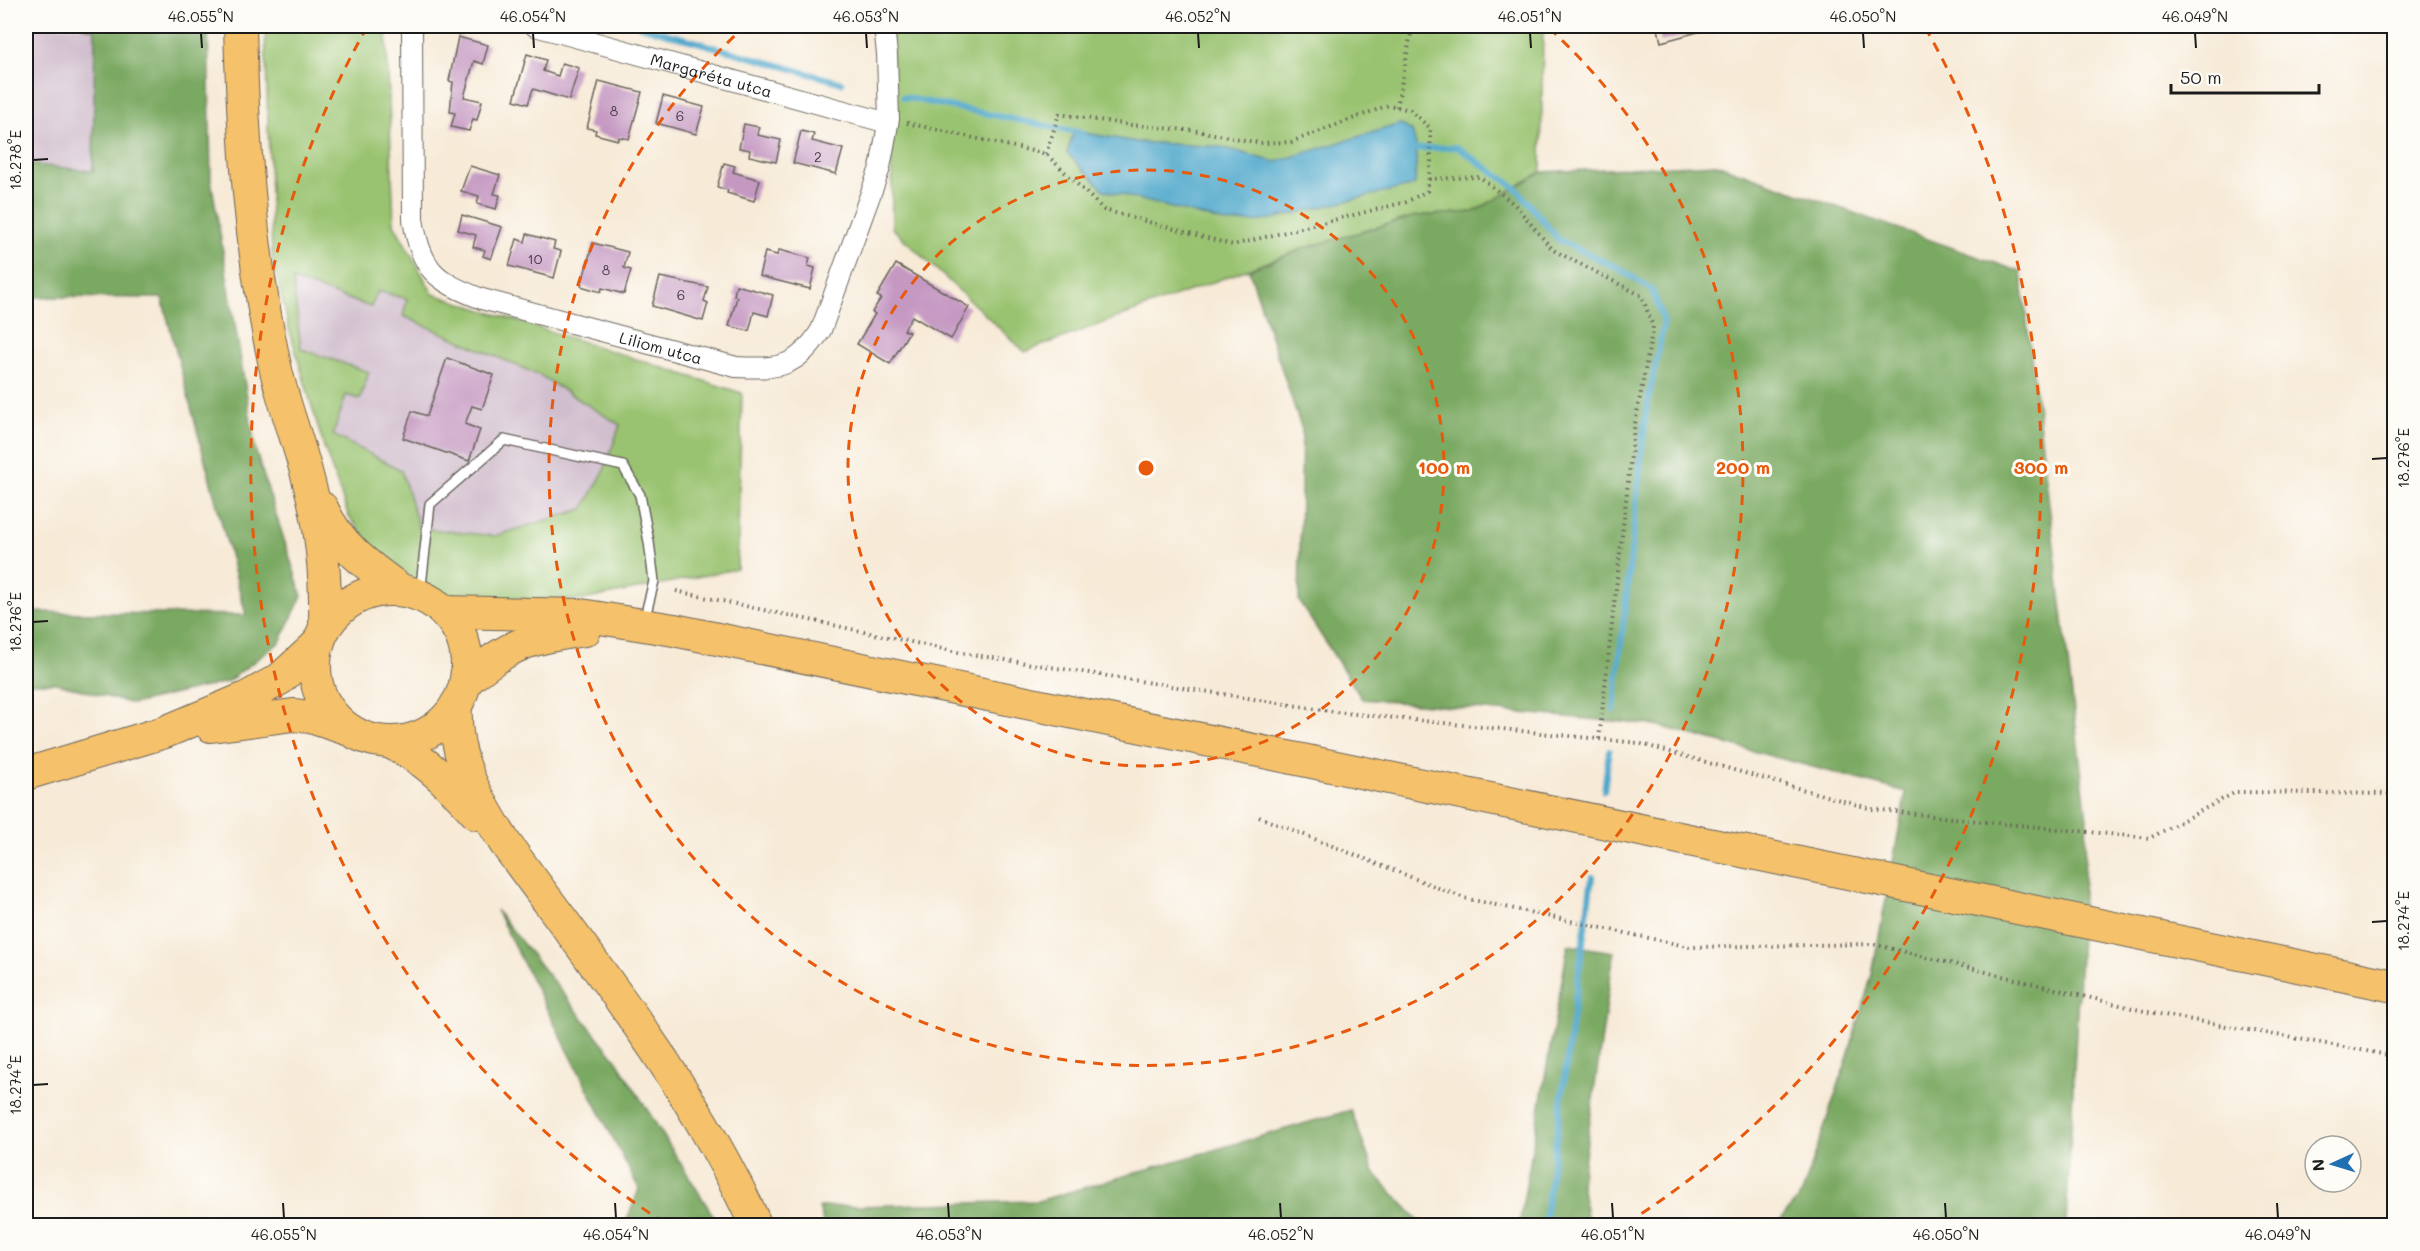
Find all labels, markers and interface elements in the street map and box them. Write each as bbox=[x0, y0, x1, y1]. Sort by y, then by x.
text: 46.055°N bbox=[168, 6, 234, 26]
text: 46.054°N bbox=[500, 6, 566, 26]
text: 46.053°N bbox=[833, 6, 899, 26]
text: 46.052°N bbox=[1165, 6, 1231, 26]
text: 46.051°N bbox=[1498, 6, 1562, 26]
text: 46.050°N bbox=[1830, 6, 1896, 26]
text: 46.049°N bbox=[2162, 6, 2228, 26]
street label: Margaréta utca bbox=[648, 48, 775, 101]
scale bar bbox=[2171, 57, 2320, 95]
text: 50 m bbox=[2180, 65, 2222, 89]
house number: 8 bbox=[610, 101, 618, 120]
house number: 6 bbox=[676, 106, 684, 125]
text: 18.278°E bbox=[5, 129, 25, 190]
house number: 2 bbox=[814, 147, 822, 166]
house number: 10 bbox=[528, 249, 543, 268]
house number: 8 bbox=[602, 260, 610, 279]
house number: 6 bbox=[677, 285, 685, 304]
street label: Liliom utca bbox=[617, 326, 705, 368]
text: 18.276°E bbox=[2393, 427, 2413, 488]
text: 100 m bbox=[1418, 455, 1470, 479]
text: 200 m bbox=[1716, 455, 1770, 479]
text: 300 m bbox=[2014, 455, 2068, 479]
centre of rings bbox=[1136, 458, 1156, 478]
text: 18.276°E bbox=[5, 591, 25, 652]
text: 18.274°E bbox=[2393, 891, 2413, 951]
text: 18.274°E bbox=[5, 1055, 25, 1115]
north arrow bbox=[2303, 1134, 2363, 1194]
text: N bbox=[2307, 1158, 2328, 1172]
text: 46.055°N bbox=[251, 1224, 317, 1244]
text: 46.054°N bbox=[583, 1224, 649, 1244]
text: 46.053°N bbox=[916, 1224, 982, 1244]
text: 46.052°N bbox=[1248, 1224, 1314, 1244]
text: 46.051°N bbox=[1581, 1224, 1645, 1244]
text: 46.050°N bbox=[1913, 1224, 1979, 1244]
text: 46.049°N bbox=[2245, 1224, 2311, 1244]

